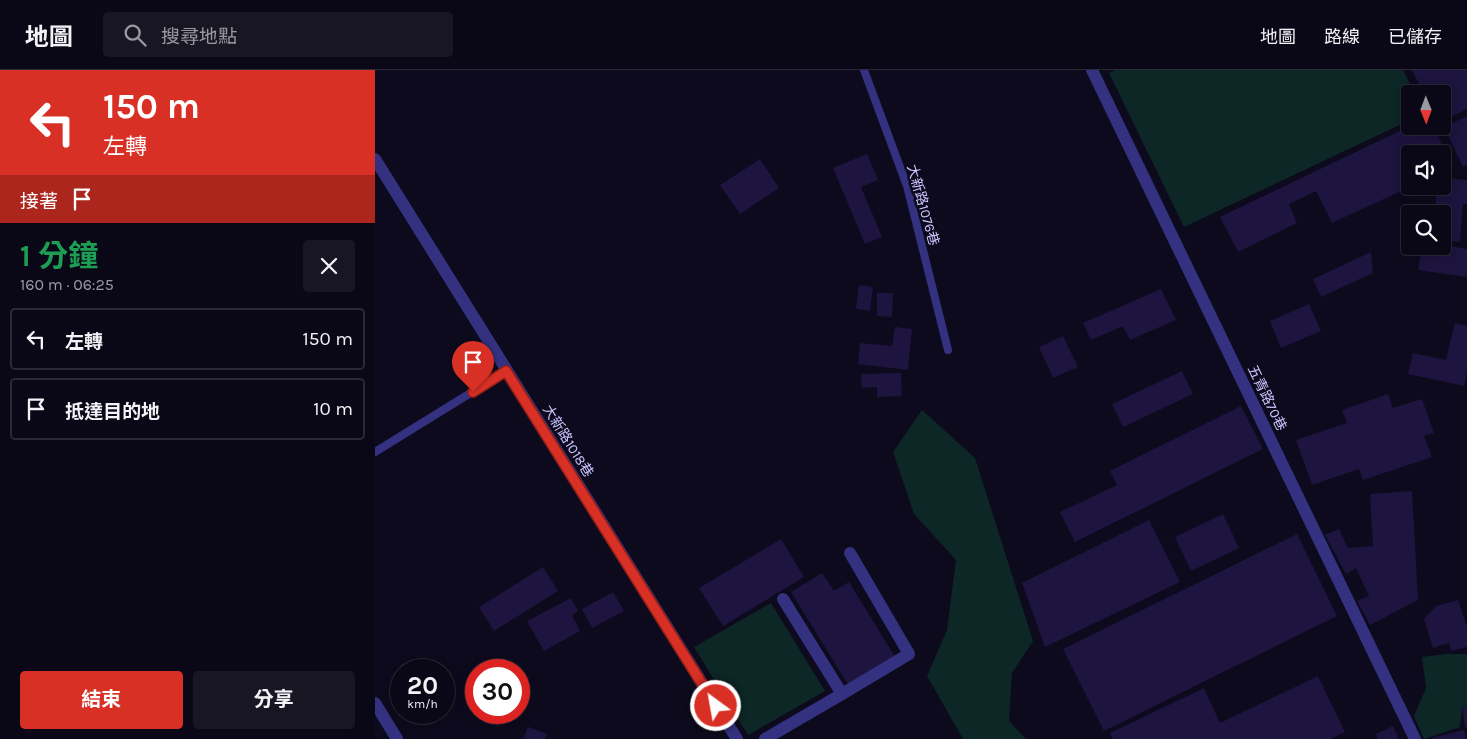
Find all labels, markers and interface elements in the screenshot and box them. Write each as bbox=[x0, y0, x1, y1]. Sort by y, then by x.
search box bbox=[103, 12, 453, 57]
icon: search bbox=[121, 21, 149, 49]
text: 地圖 bbox=[25, 23, 73, 51]
text: 搜尋地點 bbox=[161, 26, 237, 48]
text: 地圖 bbox=[1260, 26, 1296, 48]
text: 路線 bbox=[1324, 26, 1360, 48]
text: 已儲存 bbox=[1388, 26, 1442, 48]
north arrow bbox=[1401, 85, 1451, 135]
map controls bbox=[1401, 85, 1451, 255]
text: 150 m bbox=[103, 86, 200, 127]
icon: left bbox=[20, 90, 85, 155]
text: 左轉 bbox=[103, 134, 147, 160]
button: sound bbox=[1401, 145, 1451, 195]
street label: 大新路1076巷 bbox=[903, 163, 943, 247]
icon: arrive bbox=[68, 185, 96, 213]
text: 接著 bbox=[20, 191, 58, 213]
button: search bbox=[1401, 205, 1451, 255]
text: 1 分鐘 bbox=[20, 238, 98, 274]
button: close bbox=[303, 240, 355, 292]
text: 160 m · 06:25 bbox=[20, 275, 114, 294]
icon: left bbox=[22, 325, 50, 353]
text: 150 m bbox=[302, 328, 353, 350]
text: 左轉 bbox=[65, 331, 103, 353]
pin bbox=[452, 341, 494, 392]
icon: arrive bbox=[459, 348, 487, 376]
street label: 五青路70巷 bbox=[1244, 362, 1290, 434]
icon: arrive bbox=[22, 395, 50, 423]
text: 10 m bbox=[313, 398, 353, 420]
text: 抵達目的地 bbox=[65, 401, 160, 423]
street label: 大新路1018巷 bbox=[539, 402, 597, 480]
speed limit sign: 30 bbox=[465, 659, 530, 724]
button: 結束 bbox=[20, 671, 183, 729]
button: 分享 bbox=[193, 671, 355, 729]
text: 20 bbox=[407, 671, 438, 700]
position arrow bbox=[689, 679, 741, 731]
text: km/h bbox=[407, 697, 438, 711]

